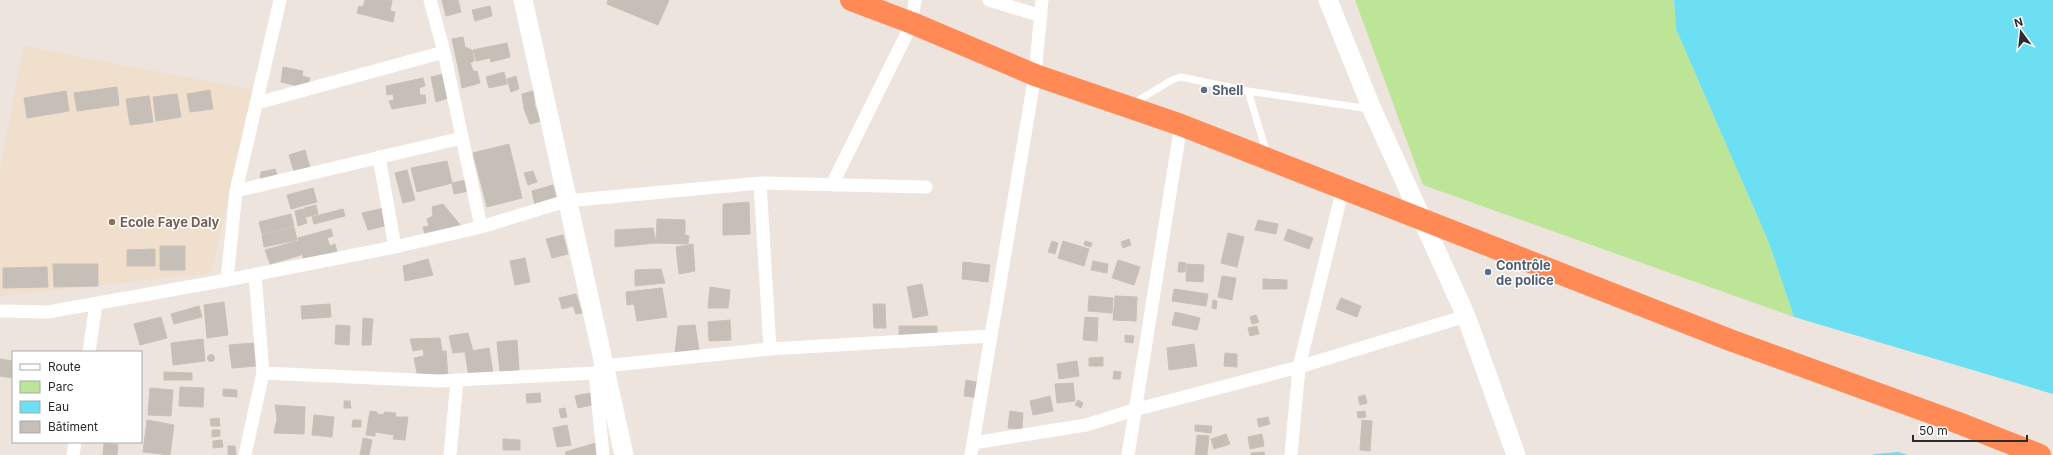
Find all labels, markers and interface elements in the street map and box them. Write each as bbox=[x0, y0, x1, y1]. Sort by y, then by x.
north arrow bbox=[2001, 12, 2041, 52]
text: N bbox=[2013, 14, 2024, 30]
place label: Shell bbox=[1212, 82, 1243, 98]
marker: Shell bbox=[1199, 85, 1209, 95]
place label: Ecole Faye Daly bbox=[120, 214, 220, 230]
marker: Ecole Faye Daly bbox=[107, 217, 117, 227]
place label: Contrôle de police bbox=[1496, 257, 1554, 288]
marker: Contrôle de police bbox=[1483, 267, 1493, 277]
legend bbox=[12, 351, 142, 443]
text: Route bbox=[48, 359, 81, 374]
text: Parc bbox=[48, 379, 74, 394]
text: Eau bbox=[48, 399, 69, 414]
scale bar bbox=[1913, 417, 2027, 443]
text: Bâtiment bbox=[48, 419, 98, 434]
text: 50 m bbox=[1919, 423, 1948, 438]

